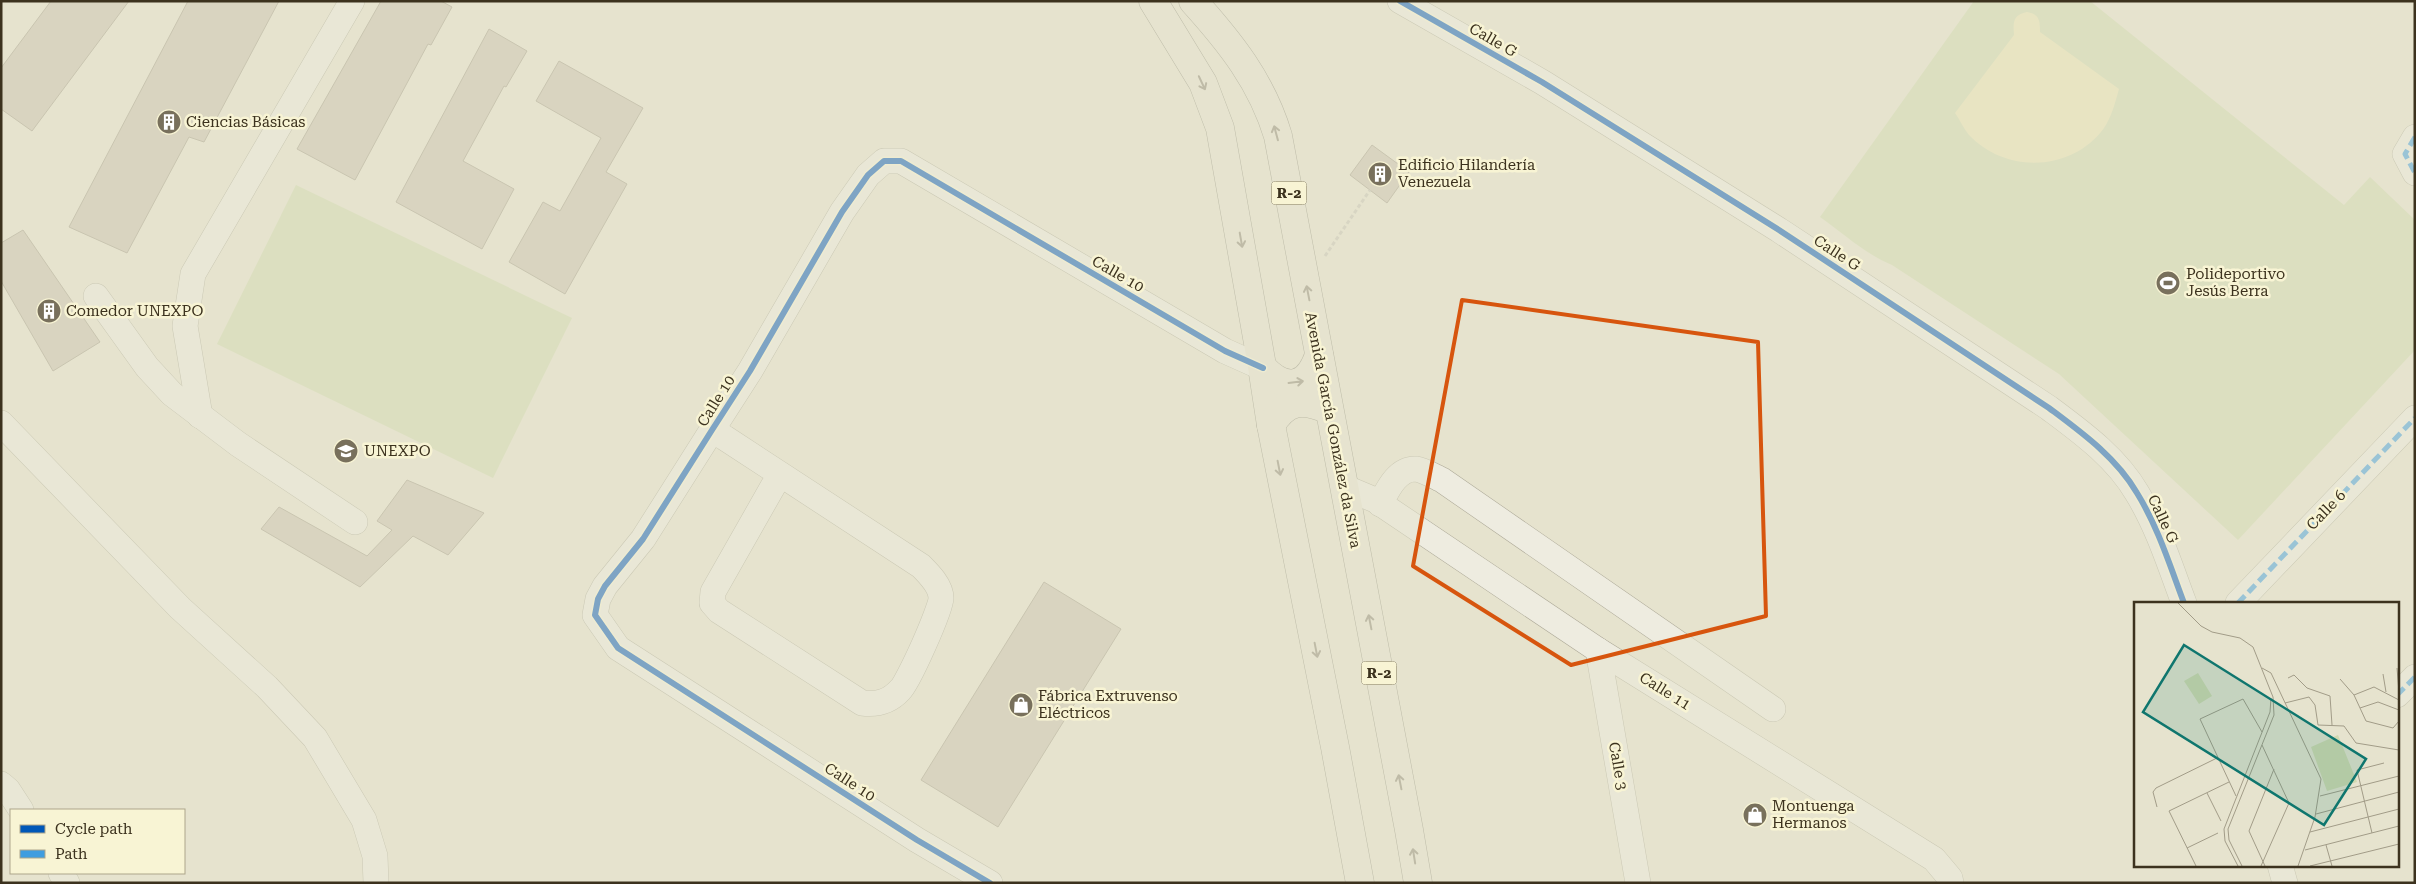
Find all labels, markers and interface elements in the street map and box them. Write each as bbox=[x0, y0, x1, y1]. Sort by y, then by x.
street label: Calle G bbox=[1466, 19, 1520, 61]
one-way arrow bbox=[1198, 75, 1208, 90]
building icon: Ciencias Básicas bbox=[156, 109, 182, 135]
place label: Ciencias Básicas bbox=[186, 113, 305, 131]
one-way arrow bbox=[1271, 126, 1281, 142]
place label: Edificio Hilandería Venezuela bbox=[1398, 156, 1535, 191]
building icon: Edificio Hilandería Venezuela bbox=[1367, 161, 1393, 187]
road number: R-2 bbox=[1272, 182, 1306, 204]
street label: Calle G bbox=[1810, 231, 1864, 275]
one-way arrow bbox=[1236, 232, 1246, 248]
street label: Calle 10 bbox=[1089, 252, 1147, 296]
place label: Polideportivo Jesús Berra bbox=[2186, 265, 2285, 300]
sports icon: Polideportivo Jesús Berra bbox=[2155, 270, 2181, 296]
one-way arrow bbox=[1302, 285, 1312, 301]
building icon: Comedor UNEXPO bbox=[36, 298, 62, 324]
place label: Comedor UNEXPO bbox=[66, 302, 204, 320]
street label: Avenida García González da Silva bbox=[1301, 310, 1365, 550]
street label: Calle 10 bbox=[693, 372, 739, 430]
one-way arrow bbox=[1288, 377, 1304, 387]
school or university icon: UNEXPO bbox=[333, 438, 359, 464]
place label: UNEXPO bbox=[364, 442, 431, 460]
one-way arrow bbox=[1275, 459, 1284, 475]
street label: Calle 6 bbox=[2303, 486, 2349, 534]
street label: Calle G bbox=[2144, 492, 2182, 547]
inset map bbox=[2134, 602, 2398, 866]
one-way arrow bbox=[1364, 615, 1374, 631]
one-way arrow bbox=[1311, 642, 1321, 658]
road number: R-2 bbox=[1362, 661, 1396, 684]
street label: Calle 11 bbox=[1636, 668, 1694, 714]
place label: Fábrica Extruvenso Eléctricos bbox=[1038, 687, 1178, 722]
shop icon: Fábrica Extruvenso Eléctricos bbox=[1008, 692, 1034, 718]
street label: Calle 3 bbox=[1605, 741, 1631, 791]
street label: Calle 10 bbox=[821, 759, 879, 805]
one-way arrow bbox=[1395, 774, 1405, 790]
place label: Montuenga Hermanos bbox=[1772, 797, 1854, 832]
shop icon: Montuenga Hermanos bbox=[1742, 802, 1768, 828]
legend bbox=[10, 809, 185, 874]
text: Cycle path bbox=[55, 820, 133, 838]
text: Path bbox=[55, 845, 88, 863]
one-way arrow bbox=[1408, 849, 1418, 865]

